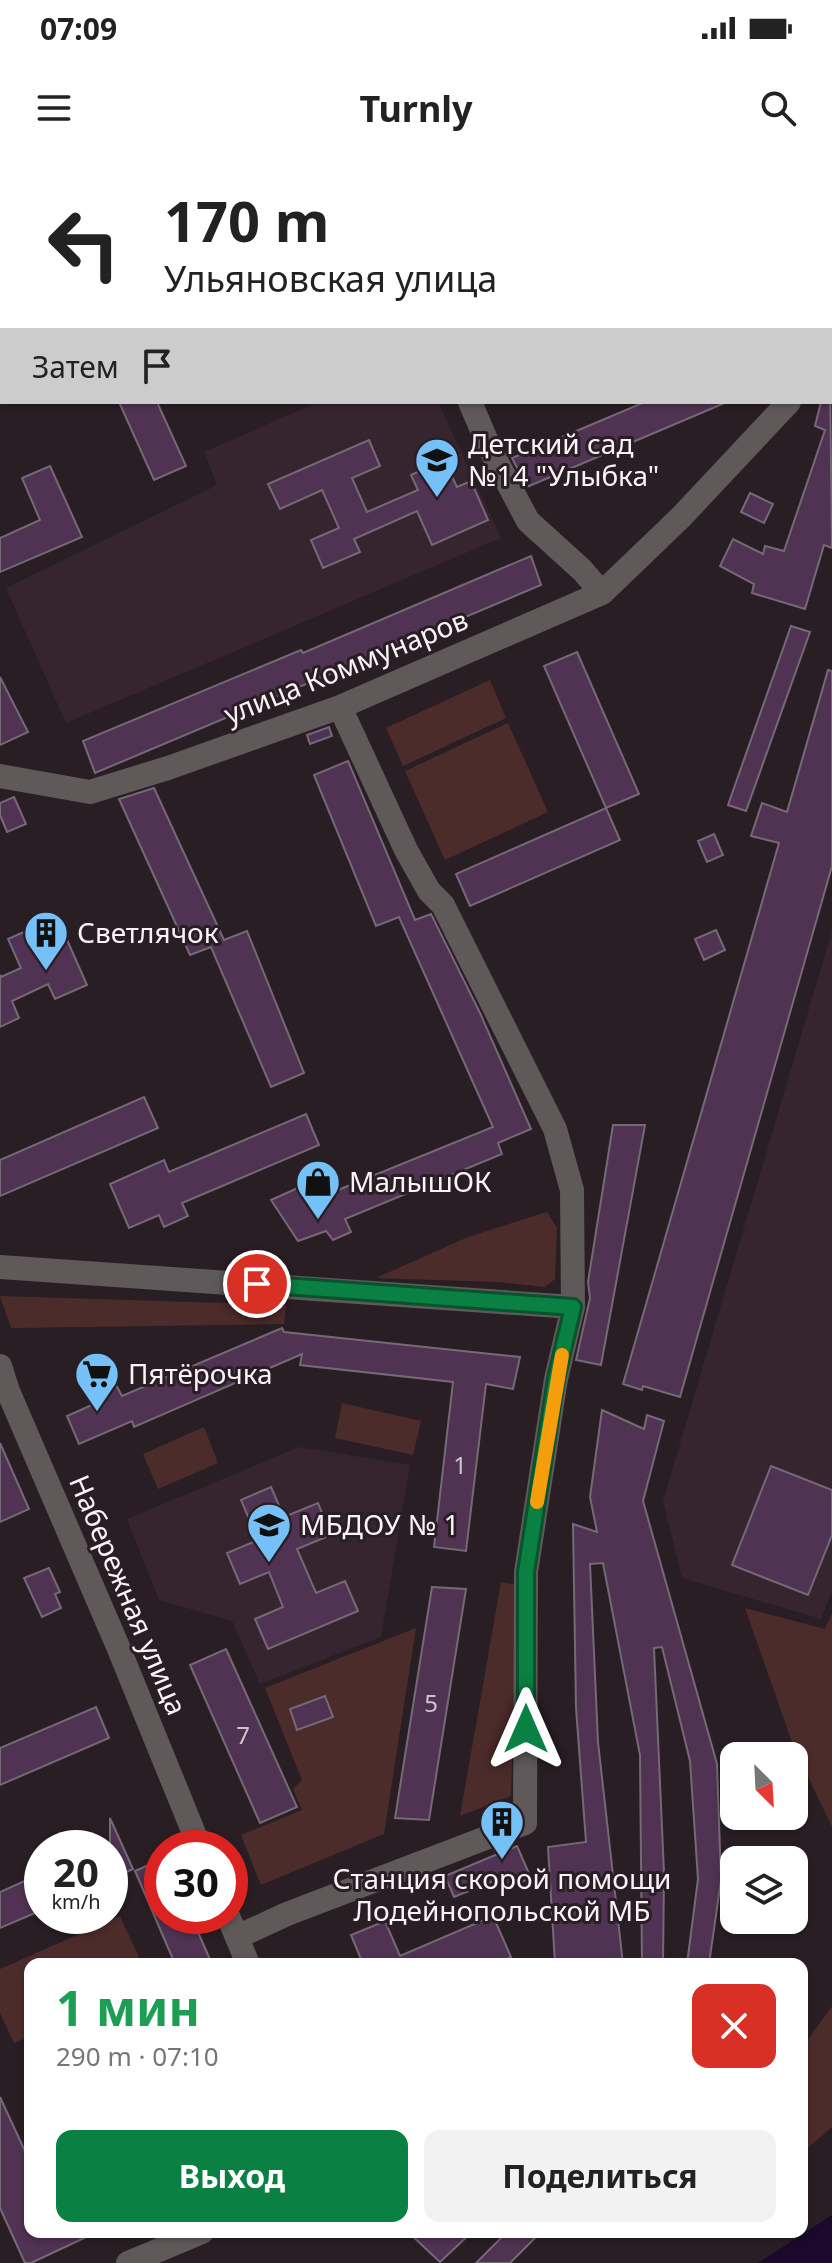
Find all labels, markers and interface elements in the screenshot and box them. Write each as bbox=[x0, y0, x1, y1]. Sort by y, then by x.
text: 07:09 bbox=[40, 8, 117, 49]
text: Turnly bbox=[359, 84, 473, 133]
icon: menu bbox=[32, 86, 76, 130]
icon: search bbox=[756, 86, 800, 130]
text: 170 m bbox=[164, 182, 329, 258]
icon: left bbox=[32, 192, 136, 296]
text: Ульяновская улица bbox=[164, 254, 497, 303]
icon: arrive bbox=[135, 344, 179, 388]
text: Затем bbox=[32, 346, 119, 387]
place label: Детский сад №14 "Улыбка" bbox=[468, 424, 659, 494]
school or university icon: Детский сад №14 "Улыбка" bbox=[413, 436, 461, 499]
street label: улица Коммунаров bbox=[218, 600, 473, 732]
building icon: Светлячок bbox=[22, 909, 70, 972]
place label: Светлячок bbox=[77, 913, 219, 951]
shop icon: МалышОК bbox=[294, 1158, 342, 1221]
place label: МалышОК bbox=[349, 1162, 492, 1200]
pin bbox=[223, 1250, 291, 1318]
icon: arrive bbox=[235, 1262, 279, 1306]
supermarket icon: Пятёрочка bbox=[73, 1350, 121, 1413]
place label: Пятёрочка bbox=[128, 1354, 273, 1392]
house number: 1 bbox=[453, 1448, 467, 1481]
street label: Набережная улица bbox=[61, 1469, 197, 1720]
school or university icon: МБДОУ № 1 bbox=[245, 1501, 293, 1564]
place label: МБДОУ № 1 bbox=[300, 1505, 460, 1543]
house number: 5 bbox=[424, 1686, 438, 1719]
position arrow bbox=[484, 1687, 568, 1771]
house number: 7 bbox=[236, 1718, 250, 1751]
north arrow bbox=[720, 1742, 808, 1830]
map controls bbox=[720, 1742, 808, 1934]
building icon: Станция скорой помощи Лодейнопольской МБ bbox=[478, 1798, 526, 1861]
speed limit sign: 30 bbox=[144, 1830, 248, 1934]
text: 20 bbox=[53, 1844, 99, 1899]
button: layers bbox=[720, 1846, 808, 1934]
place label: Станция скорой помощи Лодейнопольской МБ bbox=[333, 1859, 671, 1929]
text: km/h bbox=[51, 1888, 101, 1915]
text: 1 мин bbox=[56, 1975, 200, 2040]
button: close bbox=[692, 1984, 776, 2068]
text: 290 m · 07:10 bbox=[56, 2038, 219, 2074]
button: Выход bbox=[56, 2130, 408, 2222]
button: Поделиться bbox=[424, 2130, 776, 2222]

